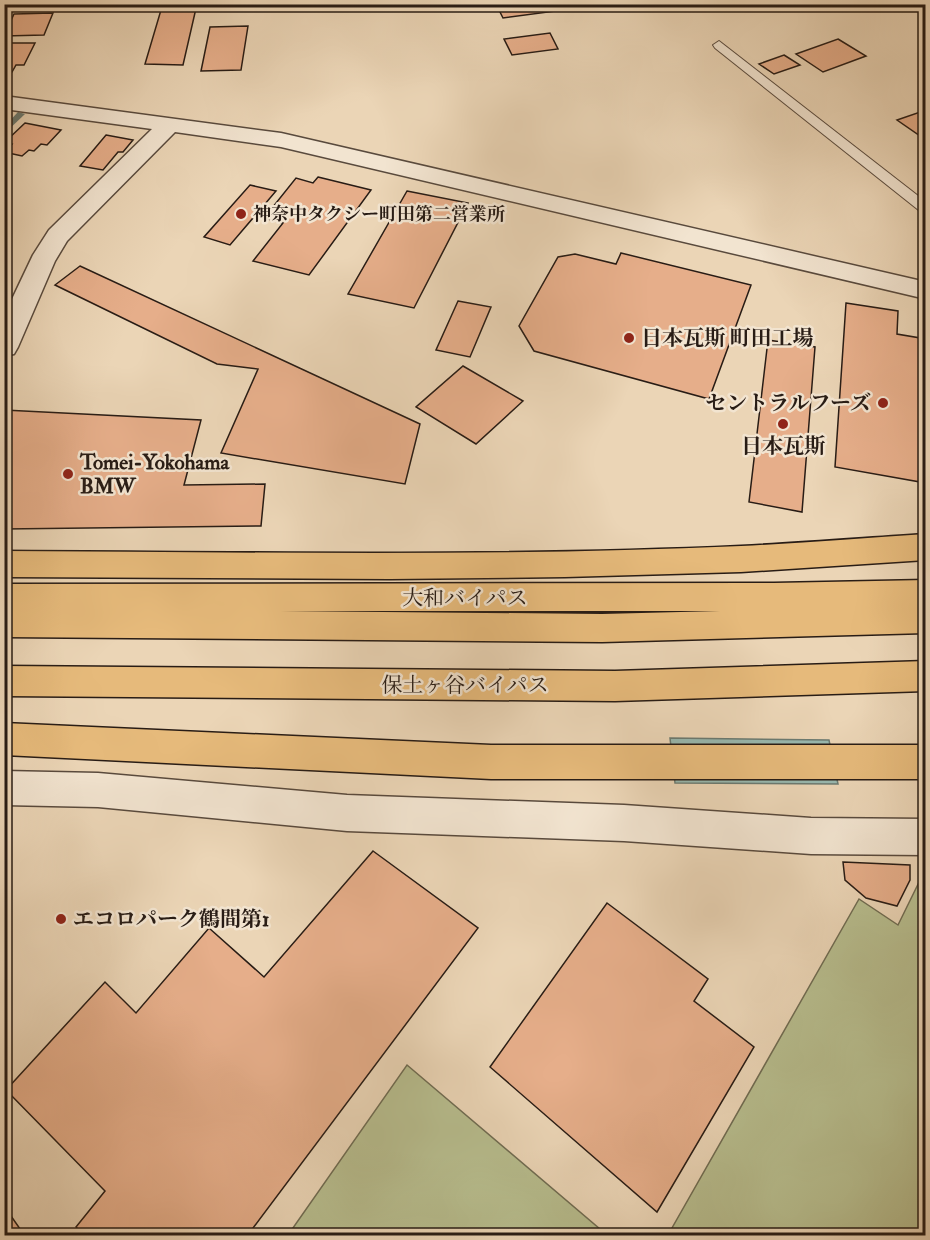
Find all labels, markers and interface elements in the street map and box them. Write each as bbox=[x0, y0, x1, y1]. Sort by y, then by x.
place label: 神奈中タクシー町田第二営業所 bbox=[253, 203, 505, 226]
marker: 神奈中タクシー町田第二営業所 bbox=[234, 207, 248, 221]
place label: 日本瓦斯 町田工場 bbox=[641, 325, 813, 352]
marker: 日本瓦斯 町田工場 bbox=[622, 331, 636, 345]
place label: セントラルフーズ bbox=[705, 390, 871, 417]
marker: セントラルフーズ bbox=[876, 396, 890, 410]
marker: 日本瓦斯 bbox=[776, 417, 790, 431]
place label: 日本瓦斯 bbox=[741, 433, 825, 460]
place label: Tomei-Yokohama BMW bbox=[79, 449, 230, 500]
marker: Tomei-Yokohama BMW bbox=[61, 467, 75, 481]
street label: 大和バイパス bbox=[402, 585, 528, 612]
street label: 保土ヶ谷バイパス bbox=[381, 672, 549, 699]
place label: エコロパーク鶴間第1 bbox=[73, 906, 270, 933]
marker: エコロパーク鶴間第1 bbox=[54, 912, 68, 926]

